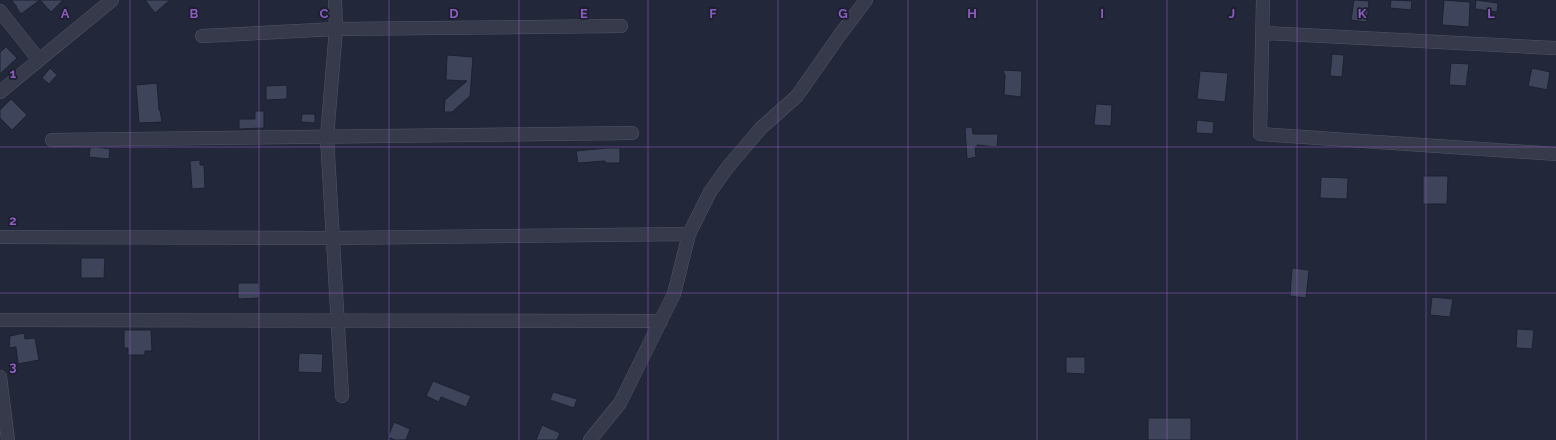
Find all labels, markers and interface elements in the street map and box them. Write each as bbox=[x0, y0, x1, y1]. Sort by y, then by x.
text: A bbox=[61, 6, 70, 21]
text: B bbox=[190, 6, 199, 21]
text: C bbox=[320, 6, 329, 21]
text: D bbox=[449, 6, 459, 21]
text: E bbox=[580, 6, 588, 21]
text: F bbox=[709, 6, 717, 21]
text: G bbox=[838, 6, 848, 21]
text: H bbox=[967, 6, 977, 21]
text: I bbox=[1100, 6, 1104, 21]
text: J bbox=[1229, 6, 1235, 21]
text: K bbox=[1358, 6, 1367, 21]
text: L bbox=[1487, 6, 1495, 21]
text: 1 bbox=[10, 66, 17, 81]
text: 2 bbox=[9, 213, 17, 228]
text: 3 bbox=[9, 359, 17, 374]

